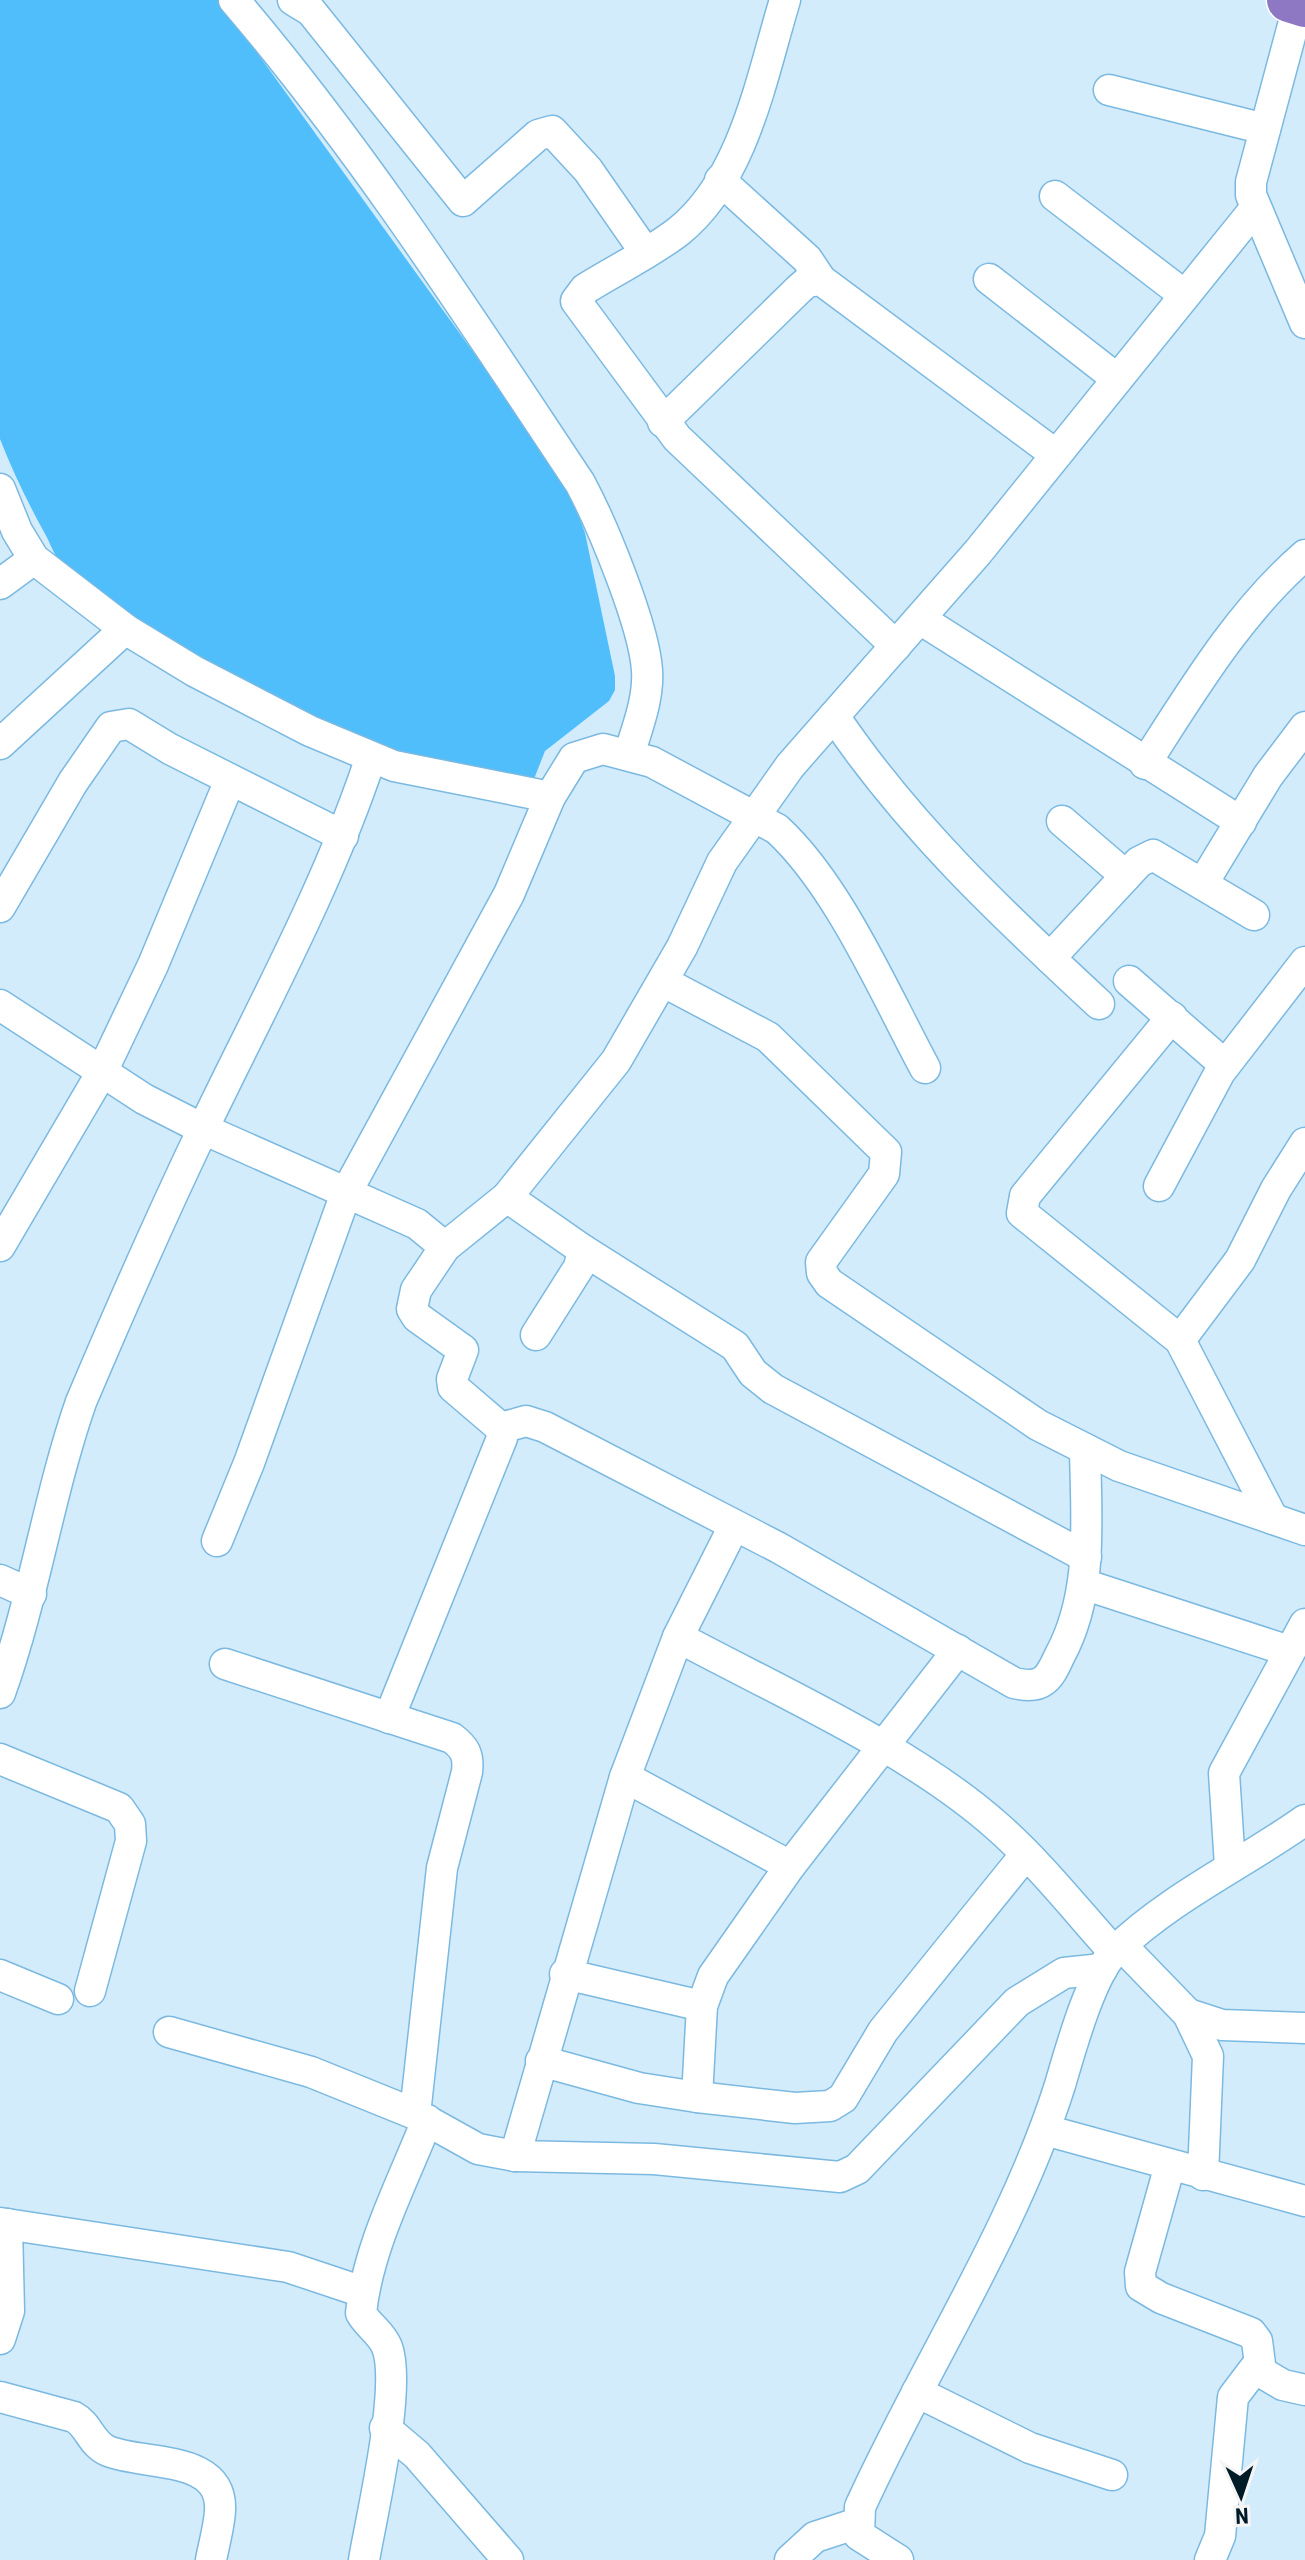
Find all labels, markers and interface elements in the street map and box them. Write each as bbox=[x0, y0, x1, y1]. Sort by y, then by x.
north arrow bbox=[1201, 2456, 1281, 2536]
text: N bbox=[1235, 2503, 1249, 2528]

